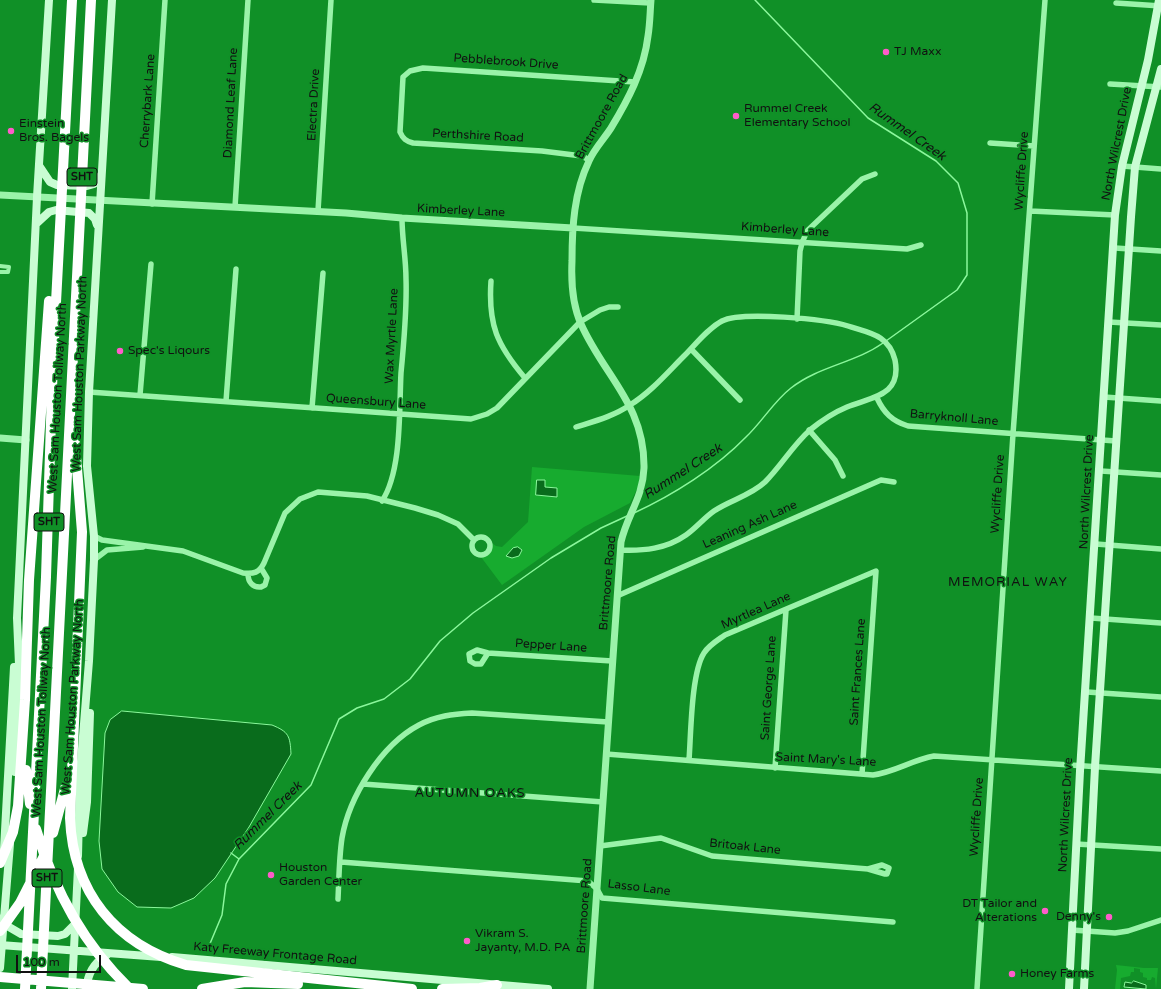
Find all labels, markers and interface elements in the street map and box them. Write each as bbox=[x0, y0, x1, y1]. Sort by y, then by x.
place label: TJ Maxx bbox=[894, 45, 942, 59]
street label: Diamond Leaf Lane bbox=[221, 47, 241, 159]
marker: TJ Maxx bbox=[881, 47, 891, 57]
street label: Pebblebrook Drive bbox=[453, 51, 559, 73]
street label: Cherrybark Lane bbox=[138, 53, 158, 149]
street label: Electra Drive bbox=[305, 68, 323, 142]
street label: Brittmoore Road bbox=[573, 72, 631, 162]
street label: North Wilcrest Drive bbox=[1099, 86, 1135, 202]
water label: Rummel Creek bbox=[865, 100, 949, 164]
place label: Rummel Creek Elementary School bbox=[744, 102, 851, 130]
marker: Rummel Creek Elementary School bbox=[731, 111, 741, 121]
place label: Einstein Bros. Bagels bbox=[19, 117, 89, 145]
marker: Einstein Bros. Bagels bbox=[6, 126, 16, 136]
street label: Perthshire Road bbox=[432, 126, 524, 146]
street label: Wycliffe Drive bbox=[1012, 131, 1032, 211]
road number: SHT bbox=[67, 168, 97, 186]
street label: Kimberley Lane bbox=[417, 202, 505, 220]
street label: Kimberley Lane bbox=[741, 220, 829, 240]
street label: West Sam Houston Parkway North bbox=[69, 276, 91, 472]
street label: Wax Myrtle Lane bbox=[382, 288, 402, 384]
street label: West Sam Houston Tollway North bbox=[46, 303, 70, 493]
place label: Spec's Liqours bbox=[128, 344, 210, 358]
marker: Spec's Liqours bbox=[115, 346, 125, 356]
street label: Queensbury Lane bbox=[325, 391, 427, 413]
street label: Barryknoll Lane bbox=[909, 407, 999, 429]
street label: North Wilcrest Drive bbox=[1077, 434, 1097, 550]
water label: Rummel Creek bbox=[641, 441, 725, 503]
street label: Wycliffe Drive bbox=[988, 454, 1008, 534]
street label: Leaning Ash Lane bbox=[701, 498, 799, 552]
road number: SHT bbox=[34, 513, 64, 531]
street label: Brittmoore Road bbox=[597, 535, 619, 631]
district label: MEMORIAL WAY bbox=[948, 575, 1068, 591]
street label: Myrtlea Lane bbox=[719, 589, 793, 633]
street label: West Sam Houston Parkway North bbox=[59, 599, 87, 795]
street label: Saint Frances Lane bbox=[847, 618, 869, 726]
street label: West Sam Houston Tollway North bbox=[30, 627, 54, 817]
street label: Saint George Lane bbox=[758, 635, 780, 741]
street label: Pepper Lane bbox=[515, 636, 587, 656]
street label: Saint Mary's Lane bbox=[775, 750, 877, 770]
street label: North Wilcrest Drive bbox=[1056, 757, 1076, 873]
street label: Wycliffe Drive bbox=[967, 777, 987, 857]
water label: Rummel Creek bbox=[230, 778, 306, 854]
district label: AUTUMN OAKS bbox=[414, 786, 526, 802]
street label: Britoak Lane bbox=[709, 836, 781, 858]
street label: Brittmoore Road bbox=[575, 858, 595, 954]
place label: Houston Garden Center bbox=[279, 861, 362, 889]
road number: SHT bbox=[32, 869, 62, 887]
marker: Houston Garden Center bbox=[266, 870, 276, 880]
street label: Lasso Lane bbox=[607, 877, 671, 899]
place label: DT Tailor and Alterations bbox=[962, 897, 1037, 925]
marker: DT Tailor and Alterations bbox=[1040, 906, 1050, 916]
place label: Denny's bbox=[1056, 910, 1101, 924]
marker: Denny's bbox=[1104, 912, 1114, 922]
place label: Vikram S. Jayanty, M.D. PA bbox=[475, 927, 570, 955]
marker: Vikram S. Jayanty, M.D. PA bbox=[462, 936, 472, 946]
street label: Katy Freeway Frontage Road bbox=[193, 940, 357, 968]
scale bar bbox=[18, 947, 103, 973]
text: 100 m bbox=[23, 955, 60, 969]
place label: Honey Farms bbox=[1020, 967, 1094, 981]
marker: Honey Farms bbox=[1007, 969, 1017, 979]

